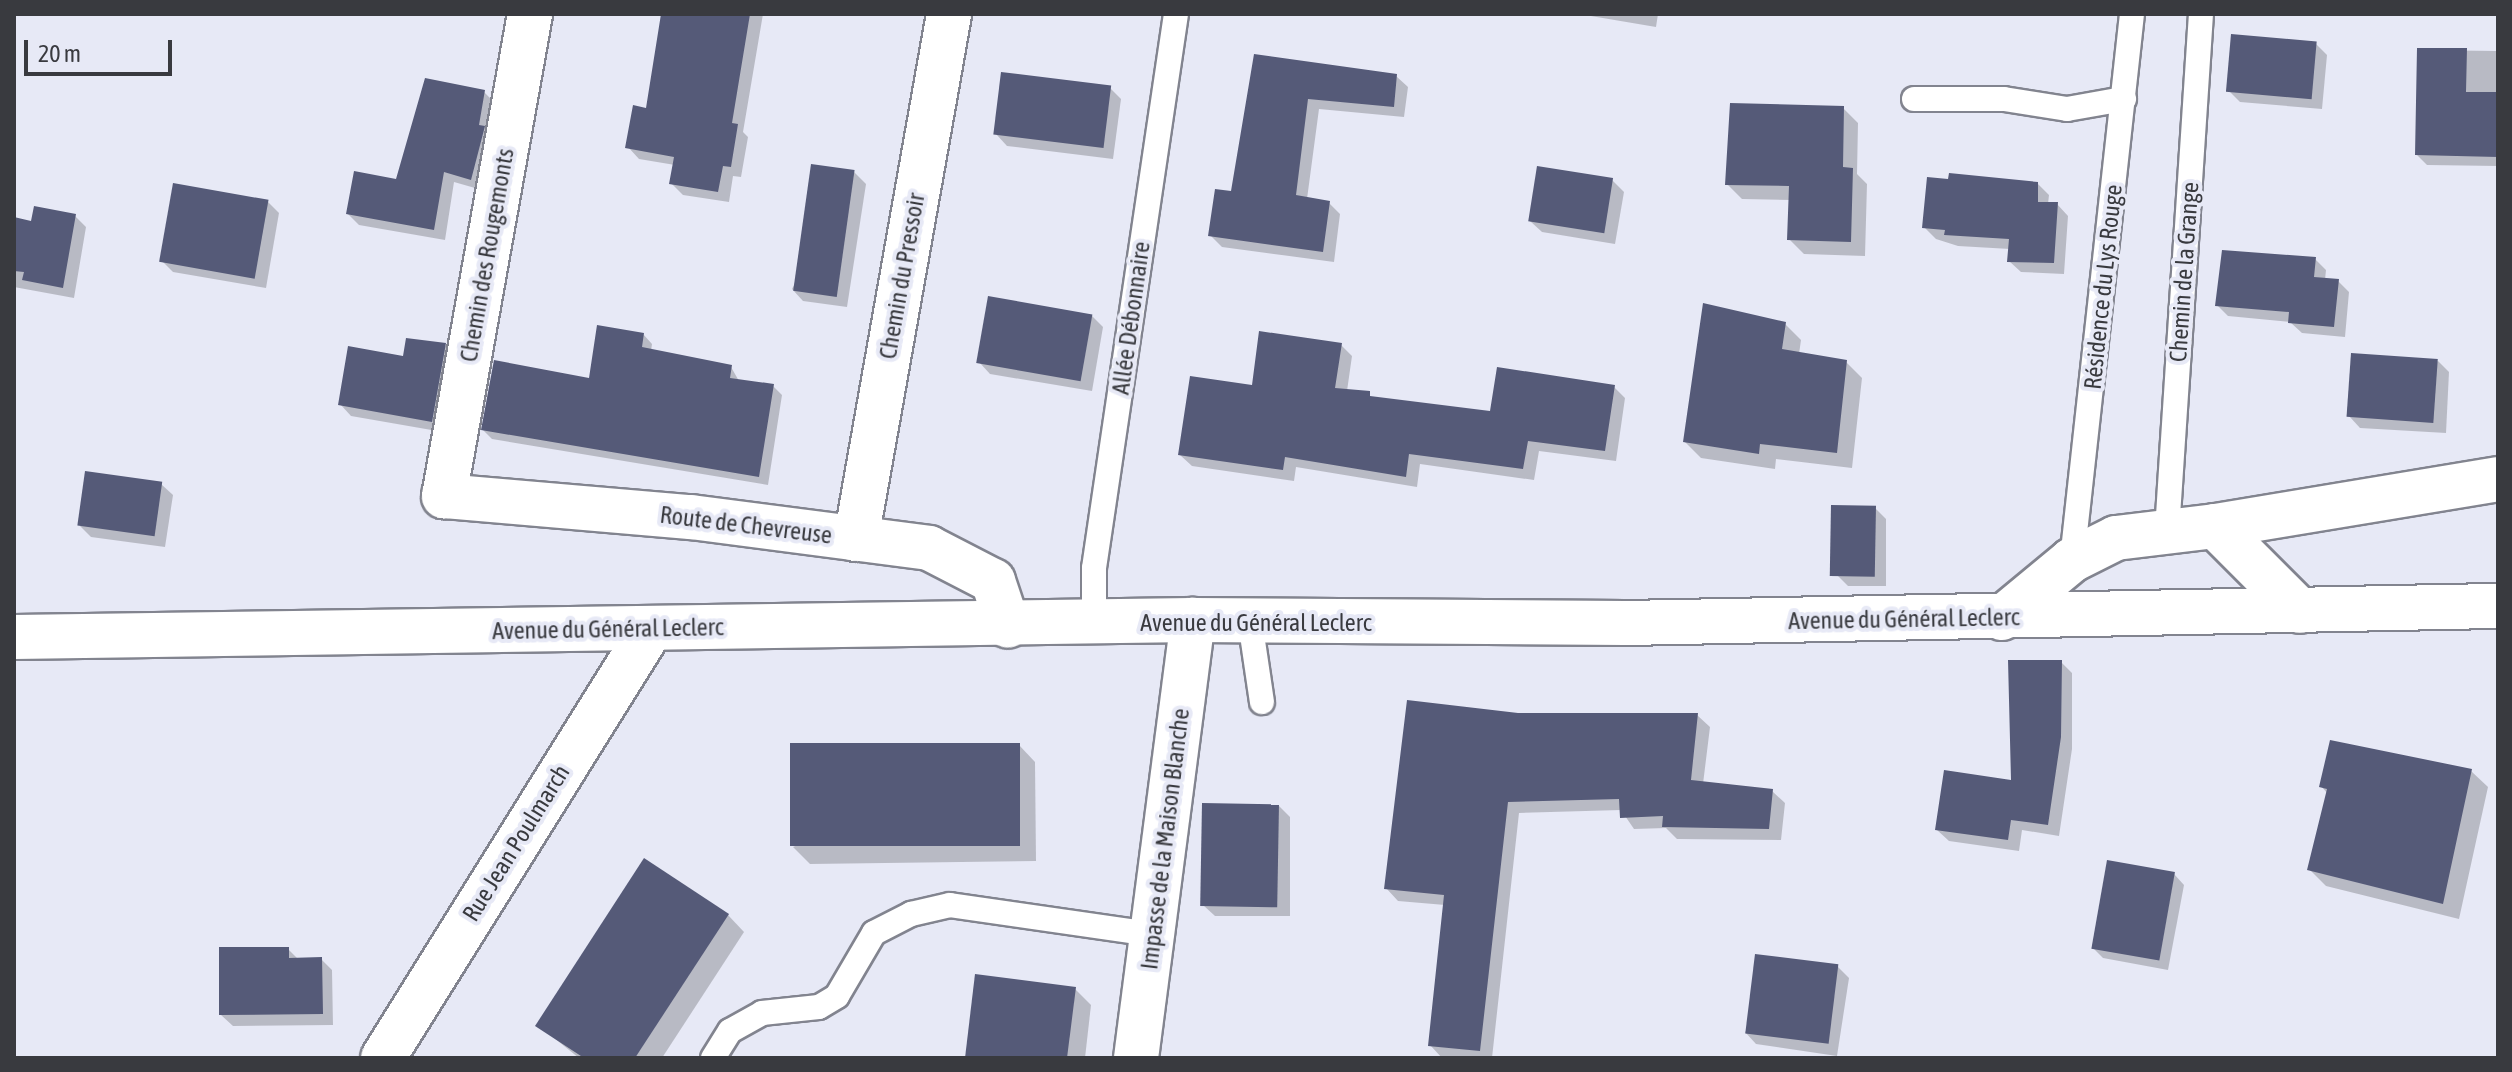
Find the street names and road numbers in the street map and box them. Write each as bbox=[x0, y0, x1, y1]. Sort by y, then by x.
street label: Chemin des Rougemonts bbox=[454, 146, 520, 364]
street label: Chemin de la Grange bbox=[2163, 181, 2205, 363]
street label: Résidence du Lys Rouge bbox=[2078, 183, 2128, 391]
street label: Chemin du Pressoir bbox=[873, 191, 931, 361]
street label: Allée Débonnaire bbox=[1106, 240, 1156, 396]
street label: Route de Chevreuse bbox=[658, 500, 834, 550]
street label: Avenue du Général Leclerc bbox=[1788, 603, 2020, 635]
street label: Avenue du Général Leclerc bbox=[1140, 609, 1372, 637]
street label: Avenue du Général Leclerc bbox=[492, 613, 724, 645]
street label: Impasse de la Maison Blanche bbox=[1135, 707, 1195, 971]
street label: Rue Jean Poulmarch bbox=[456, 759, 576, 927]

